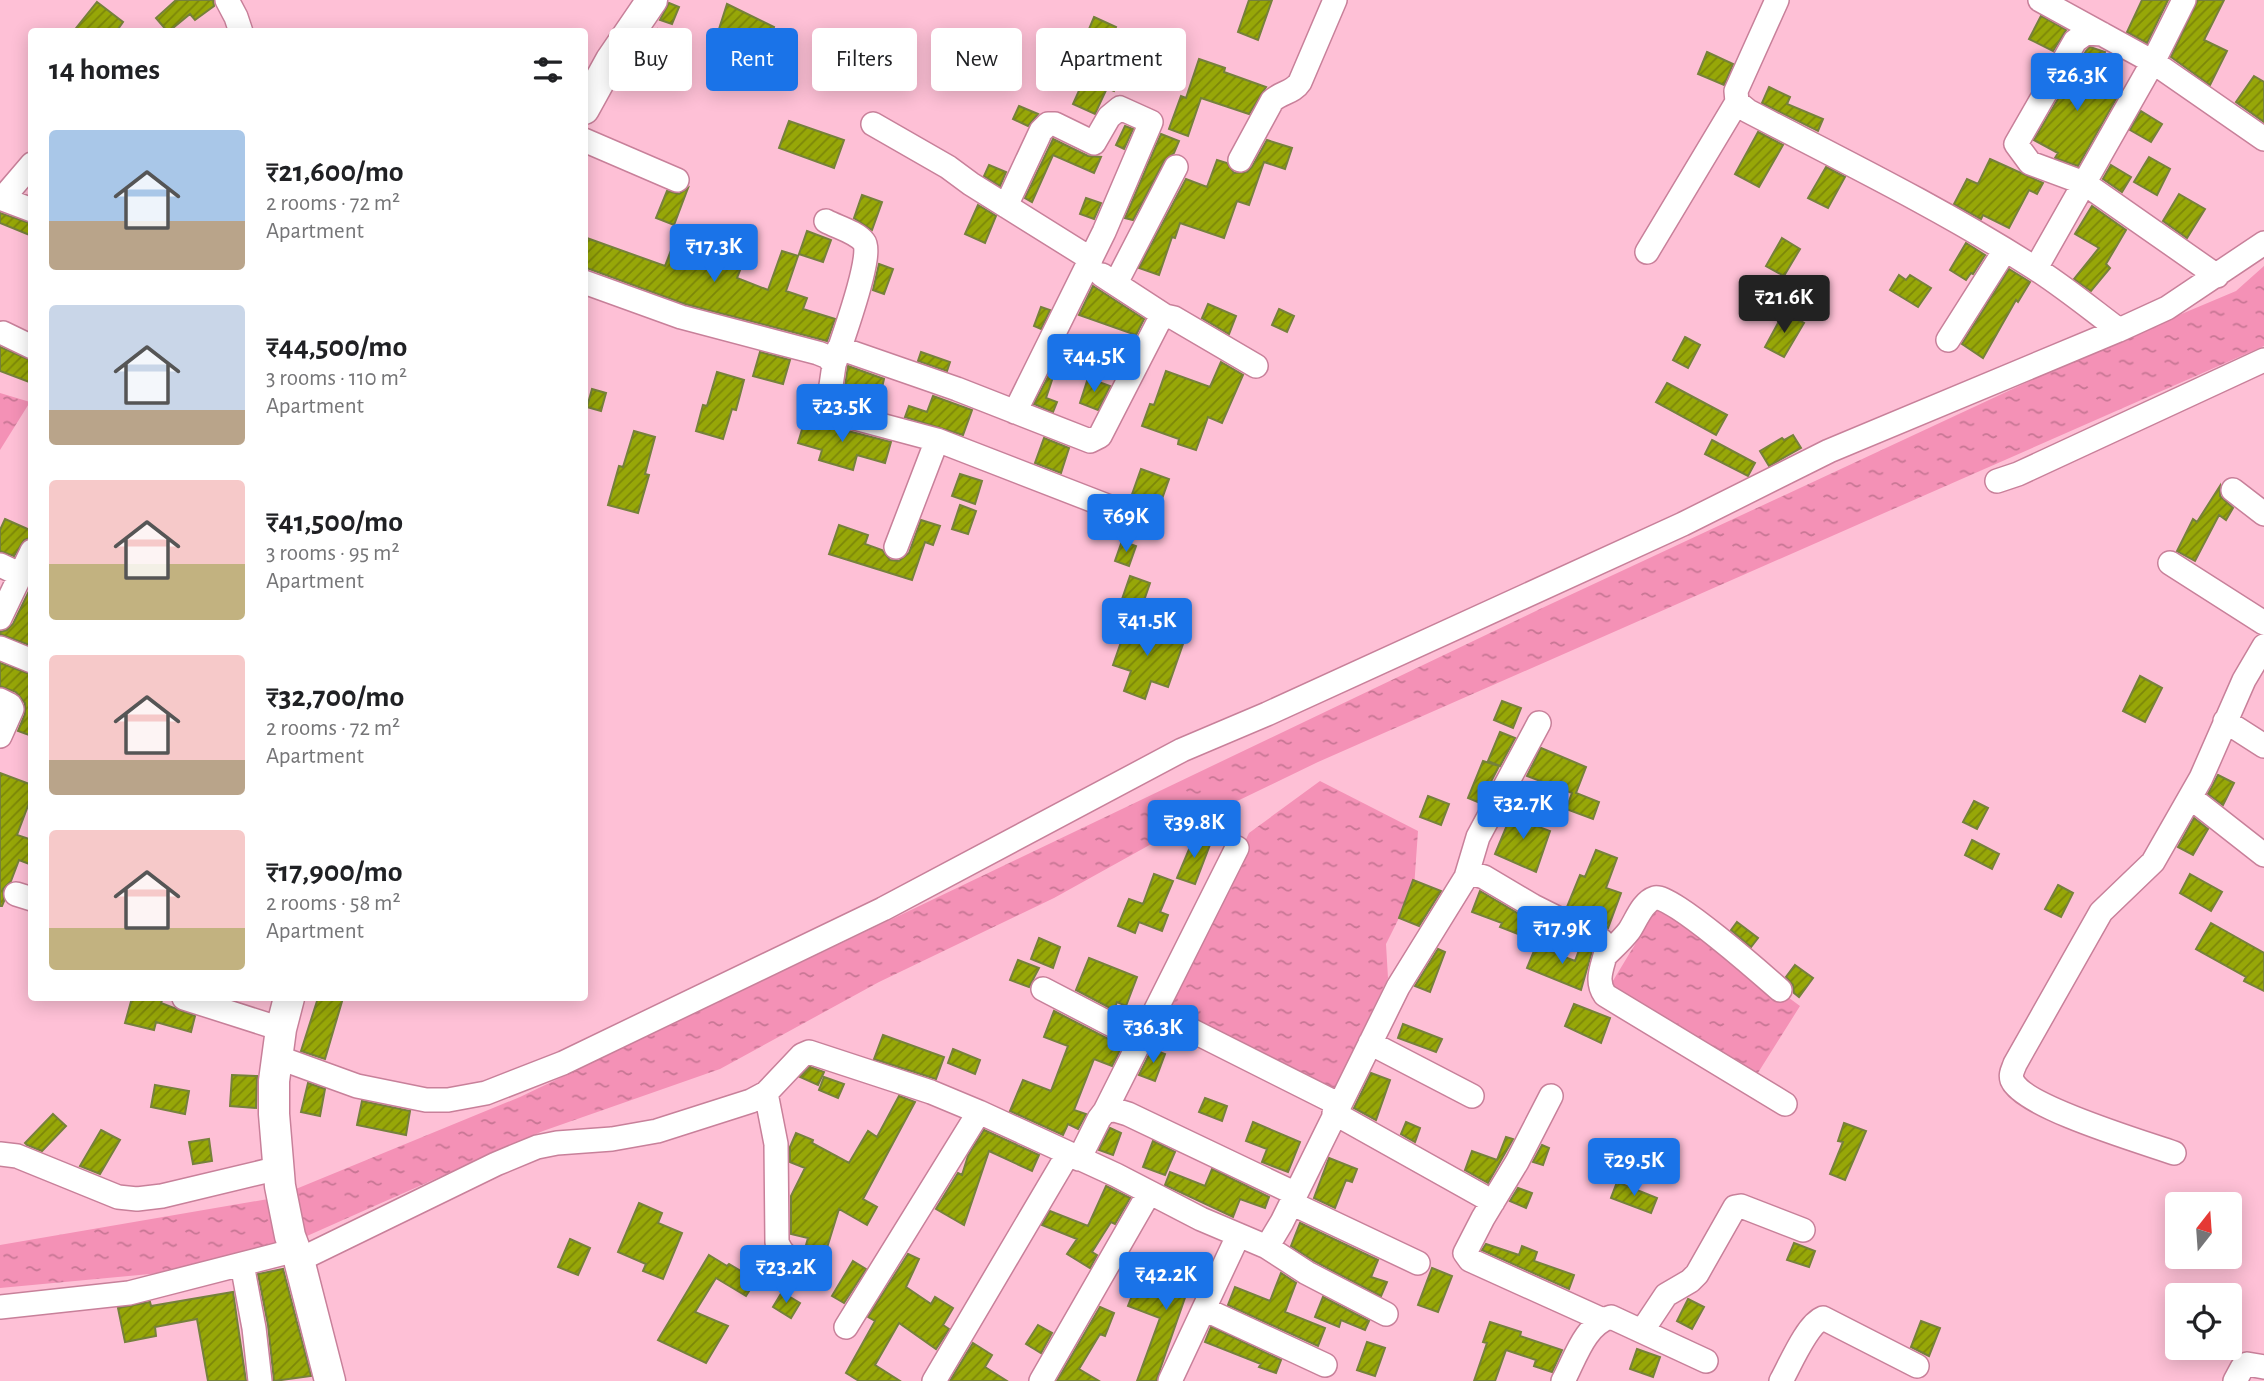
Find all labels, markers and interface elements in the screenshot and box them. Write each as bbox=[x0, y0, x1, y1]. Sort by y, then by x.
chip: Buy bbox=[609, 28, 692, 91]
chip: Rent bbox=[706, 28, 798, 91]
chip: Filters bbox=[812, 28, 917, 91]
chip: New bbox=[931, 28, 1022, 91]
chip: Apartment bbox=[1036, 28, 1186, 91]
icon: filters bbox=[529, 51, 567, 89]
pin: ₹26.3K bbox=[2020, 54, 2134, 113]
text: 14 homes bbox=[49, 55, 160, 85]
text: ₹26.3K bbox=[2047, 64, 2107, 87]
text: ₹21,600/mo bbox=[266, 157, 404, 187]
icon: home bbox=[105, 158, 189, 242]
text: 2 rooms · 72 m² bbox=[266, 192, 400, 215]
text: Apartment bbox=[266, 220, 364, 243]
pin: ₹17.3K bbox=[657, 224, 771, 284]
text: ₹17.3K bbox=[686, 235, 742, 258]
pin: ₹21.6K bbox=[1727, 276, 1841, 335]
text: ₹21.6K bbox=[1755, 286, 1813, 309]
text: ₹44,500/mo bbox=[266, 332, 407, 362]
icon: home bbox=[105, 333, 189, 417]
pin: ₹44.5K bbox=[1037, 334, 1151, 394]
text: ₹44.5K bbox=[1063, 345, 1125, 368]
text: 3 rooms · 110 m² bbox=[266, 367, 407, 390]
pin: ₹23.5K bbox=[785, 384, 899, 444]
text: Apartment bbox=[266, 395, 364, 418]
text: ₹23.5K bbox=[812, 395, 872, 418]
pin: ₹69K bbox=[1085, 494, 1167, 554]
text: ₹69K bbox=[1103, 505, 1149, 528]
text: ₹41,500/mo bbox=[266, 507, 403, 537]
icon: home bbox=[105, 508, 189, 592]
text: 3 rooms · 95 m² bbox=[266, 542, 399, 565]
text: Apartment bbox=[266, 570, 364, 593]
pin: ₹41.5K bbox=[1090, 598, 1204, 658]
text: ₹41.5K bbox=[1118, 609, 1176, 632]
text: ₹32,700/mo bbox=[266, 682, 404, 712]
icon: home bbox=[105, 683, 189, 767]
text: 2 rooms · 72 m² bbox=[266, 717, 400, 740]
text: Apartment bbox=[266, 745, 364, 768]
pin: ₹32.7K bbox=[1466, 782, 1580, 841]
text: ₹32.7K bbox=[1493, 792, 1553, 815]
pin: ₹39.8K bbox=[1137, 800, 1251, 860]
text: ₹39.8K bbox=[1164, 811, 1224, 834]
text: ₹17,900/mo bbox=[266, 857, 403, 887]
icon: home bbox=[105, 858, 189, 942]
text: 2 rooms · 58 m² bbox=[266, 892, 401, 915]
pin: ₹17.9K bbox=[1505, 906, 1619, 966]
text: ₹17.9K bbox=[1533, 917, 1591, 940]
text: Apartment bbox=[266, 920, 364, 943]
pin: ₹36.3K bbox=[1096, 1006, 1210, 1065]
text: ₹36.3K bbox=[1123, 1016, 1183, 1039]
pin: ₹29.5K bbox=[1577, 1138, 1691, 1198]
text: ₹29.5K bbox=[1604, 1149, 1664, 1172]
north arrow bbox=[2165, 1192, 2242, 1269]
map controls bbox=[2165, 1192, 2242, 1360]
pin: ₹23.2K bbox=[729, 1246, 843, 1305]
pin: ₹42.2K bbox=[1109, 1252, 1223, 1312]
text: ₹23.2K bbox=[756, 1256, 816, 1279]
text: ₹42.2K bbox=[1135, 1263, 1197, 1286]
button: locate bbox=[2165, 1283, 2242, 1360]

